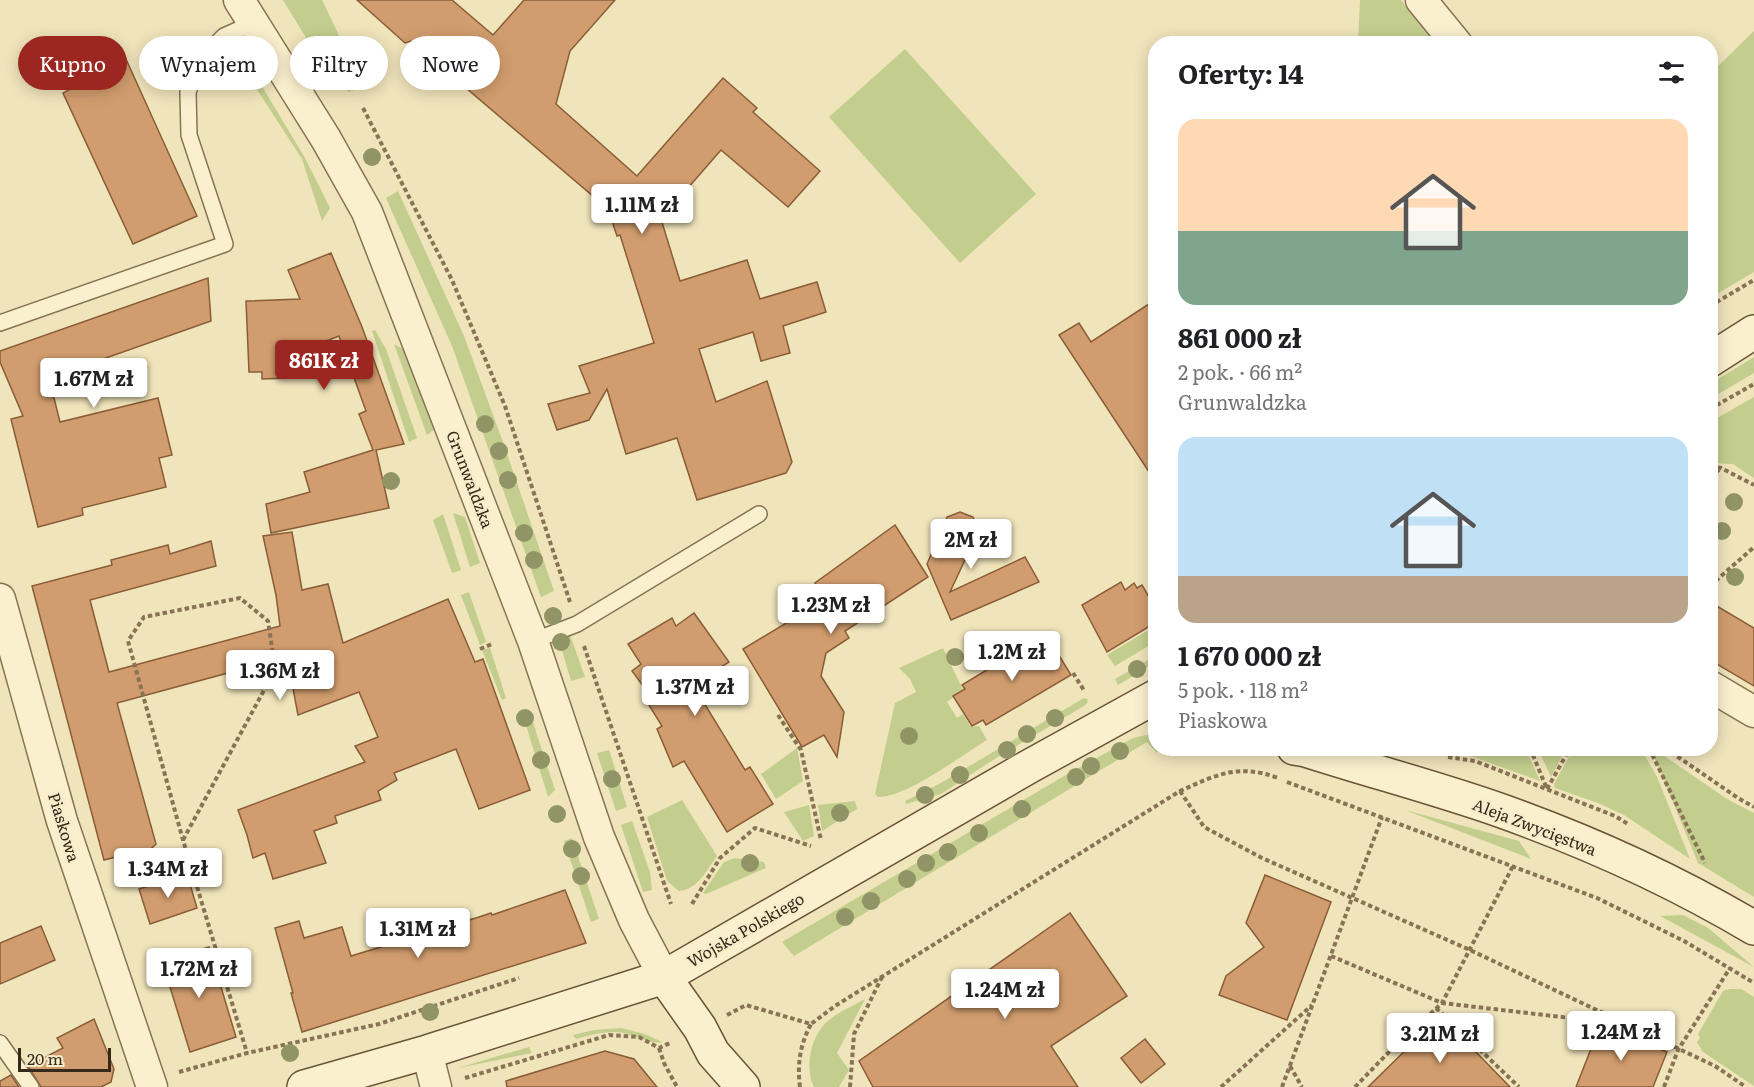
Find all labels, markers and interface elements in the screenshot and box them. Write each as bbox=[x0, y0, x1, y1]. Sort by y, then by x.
chip: Kupno bbox=[18, 36, 127, 90]
chip: Wynajem bbox=[139, 36, 278, 90]
chip: Filtry bbox=[290, 36, 388, 90]
chip: Nowe bbox=[400, 36, 500, 90]
text: Oferty: 14 bbox=[1178, 53, 1304, 92]
icon: filters bbox=[1655, 56, 1688, 89]
icon: home bbox=[1379, 158, 1487, 266]
pin: 1.11M zł bbox=[580, 184, 704, 235]
text: 1.11M zł bbox=[605, 188, 679, 218]
text: 861 000 zł bbox=[1178, 317, 1302, 356]
pin: 861K zł bbox=[269, 340, 379, 391]
text: 861K zł bbox=[289, 344, 359, 374]
text: 2 pok. · 66 m² bbox=[1178, 356, 1302, 386]
pin: 1.67M zł bbox=[32, 358, 156, 409]
text: 1.67M zł bbox=[54, 362, 134, 392]
text: Grunwaldzka bbox=[1178, 386, 1307, 416]
street label: Grunwaldzka bbox=[441, 427, 501, 532]
icon: home bbox=[1379, 476, 1487, 584]
pin: 2M zł bbox=[929, 519, 1013, 570]
text: 2M zł bbox=[945, 523, 997, 553]
pin: 1.23M zł bbox=[769, 584, 893, 635]
text: 1.23M zł bbox=[792, 588, 870, 618]
pin: 1.2M zł bbox=[957, 631, 1067, 682]
text: 1.2M zł bbox=[978, 635, 1046, 665]
text: 1 670 000 zł bbox=[1178, 635, 1321, 674]
pin: 1.36M zł bbox=[218, 650, 342, 701]
text: 1.36M zł bbox=[240, 654, 320, 684]
pin: 1.37M zł bbox=[633, 666, 757, 717]
text: 1.37M zł bbox=[656, 670, 734, 700]
text: 5 pok. · 118 m² bbox=[1178, 674, 1308, 704]
text: Piaskowa bbox=[1178, 704, 1268, 734]
street label: Piaskowa bbox=[43, 789, 87, 865]
street label: Aleja Zwycięstwa bbox=[1470, 791, 1601, 861]
pin: 1.34M zł bbox=[106, 848, 230, 899]
text: 1.34M zł bbox=[128, 852, 208, 882]
street label: Wojska Polskiego bbox=[682, 886, 808, 972]
pin: 1.31M zł bbox=[356, 908, 480, 959]
text: 1.31M zł bbox=[380, 912, 456, 942]
pin: 1.72M zł bbox=[137, 948, 261, 999]
text: 1.72M zł bbox=[160, 952, 238, 982]
pin: 1.24M zł bbox=[943, 969, 1067, 1020]
text: 1.24M zł bbox=[965, 973, 1045, 1003]
pin: 1.24M zł bbox=[1559, 1011, 1683, 1062]
pin: 3.21M zł bbox=[1378, 1013, 1502, 1064]
text: 1.24M zł bbox=[1581, 1015, 1661, 1045]
text: 3.21M zł bbox=[1401, 1017, 1479, 1047]
scale bar bbox=[18, 1045, 111, 1072]
text: 20 m bbox=[27, 1046, 63, 1070]

